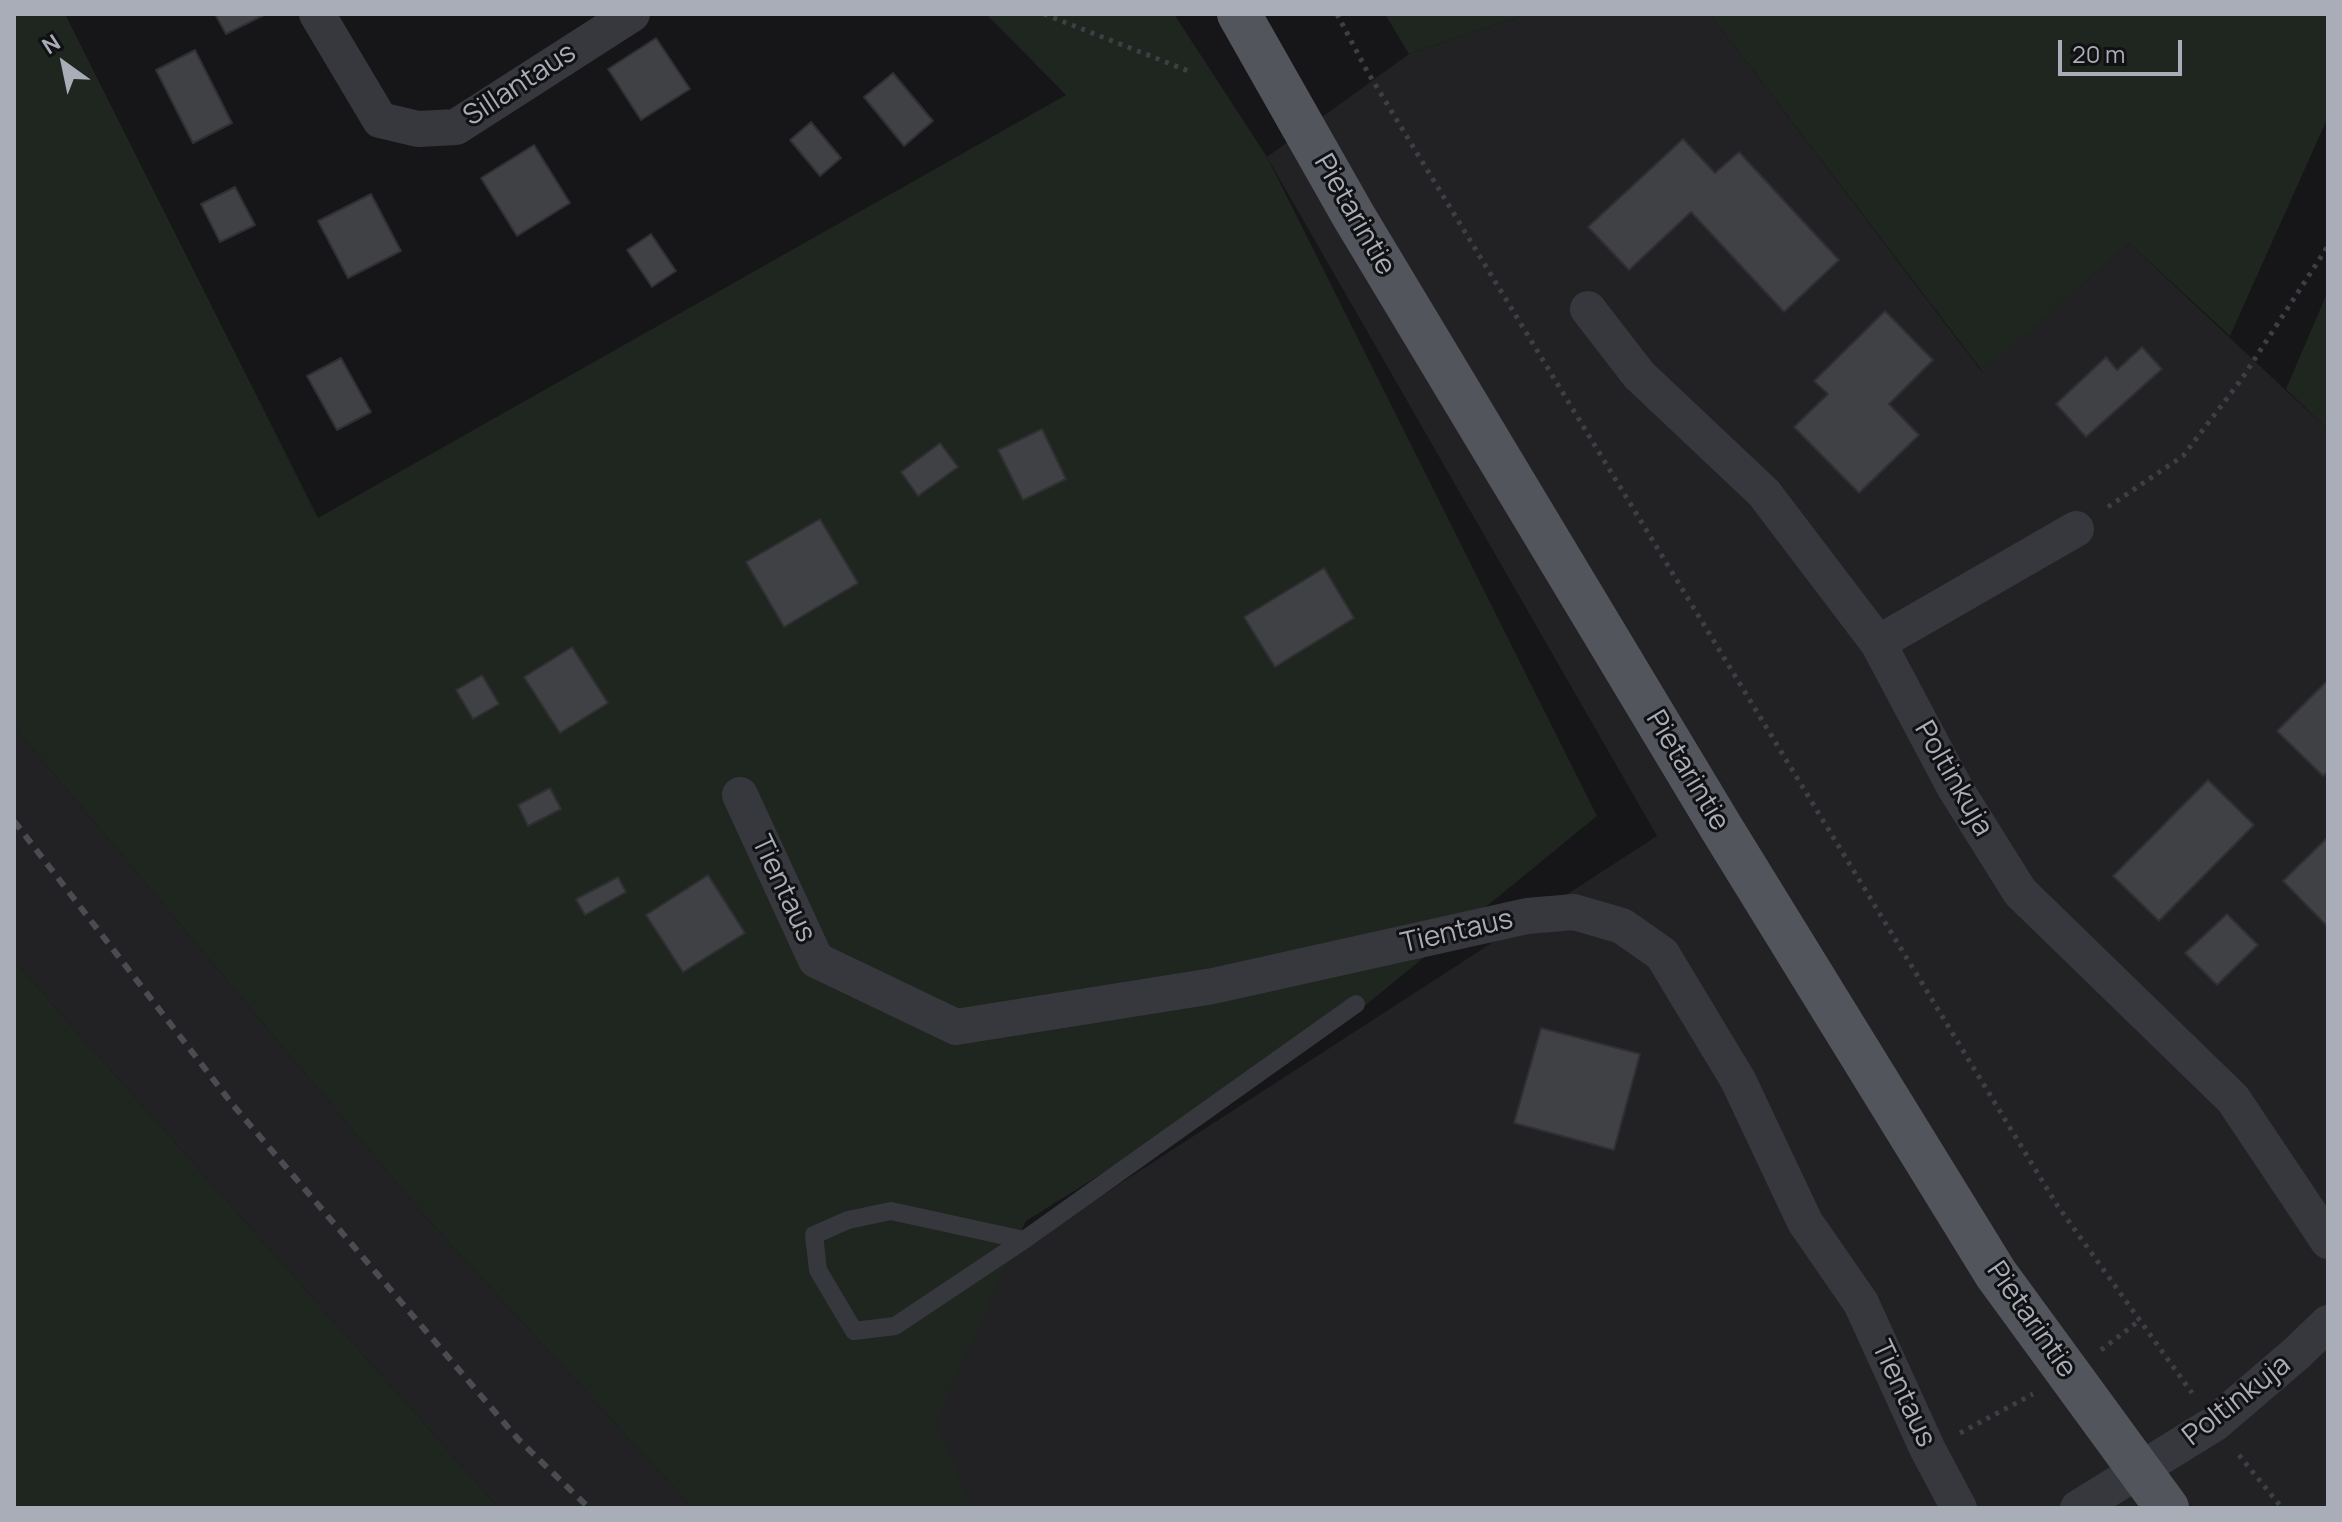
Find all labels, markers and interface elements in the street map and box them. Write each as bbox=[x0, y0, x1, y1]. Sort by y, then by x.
north arrow bbox=[24, 24, 104, 104]
scale bar bbox=[2062, 24, 2186, 74]
text: N bbox=[36, 27, 66, 61]
street label: Sillantaus bbox=[458, 36, 582, 134]
text: 20 m bbox=[2072, 37, 2125, 70]
street label: Pietarintie bbox=[1306, 149, 1402, 281]
street label: Pietarintie bbox=[1638, 705, 1736, 837]
street label: Poltinkuja bbox=[1907, 715, 1999, 843]
street label: Tientaus bbox=[744, 830, 822, 948]
street label: Tientaus bbox=[1398, 903, 1516, 961]
street label: Pietarintie bbox=[1979, 1255, 2083, 1385]
street label: Tientaus bbox=[1864, 1335, 1942, 1453]
street label: Poltinkuja bbox=[2176, 1349, 2298, 1453]

